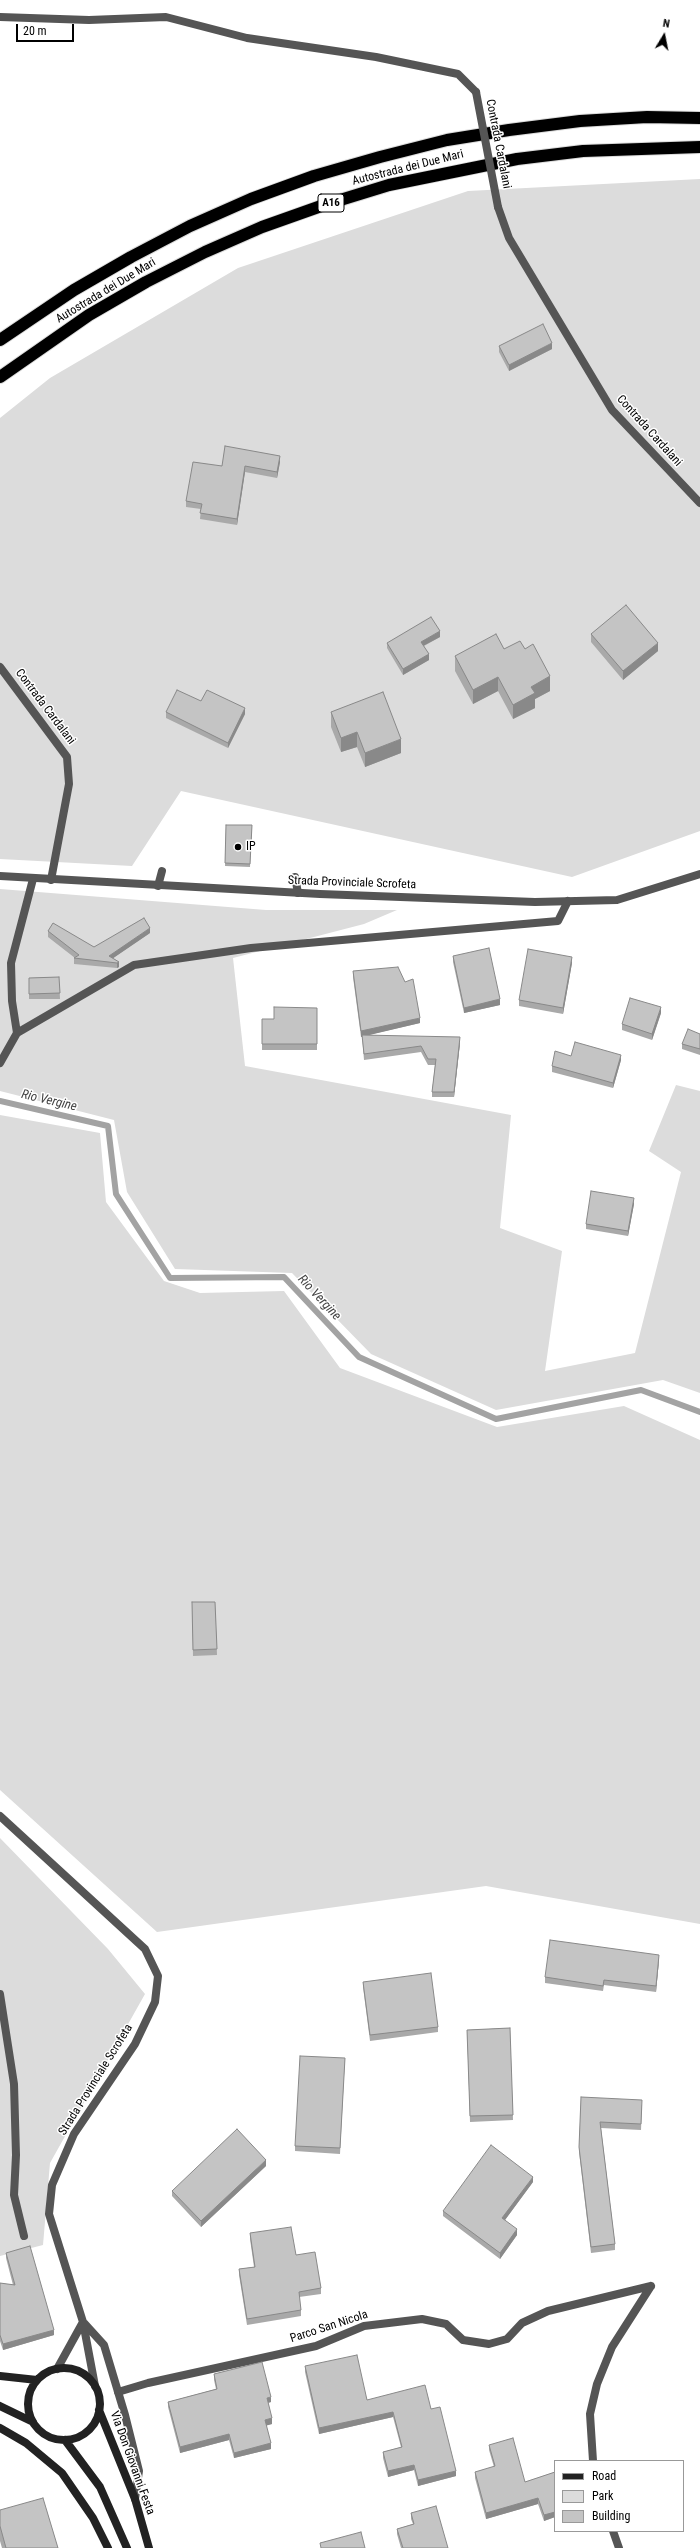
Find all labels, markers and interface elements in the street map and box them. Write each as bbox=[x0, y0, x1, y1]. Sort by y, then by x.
scale bar bbox=[18, 16, 76, 42]
north arrow bbox=[644, 16, 684, 56]
text: N bbox=[662, 17, 671, 31]
text: 20 m bbox=[23, 24, 47, 38]
street label: Contrada Cardalani bbox=[482, 98, 514, 190]
street label: Autostrada dei Due Mari bbox=[351, 147, 465, 189]
road number: A16 bbox=[318, 194, 344, 212]
street label: Autostrada dei Due Mari bbox=[53, 255, 159, 327]
street label: Contrada Cardalani bbox=[613, 392, 685, 470]
street label: Contrada Cardalani bbox=[12, 666, 78, 748]
place label: IP bbox=[246, 840, 256, 854]
marker: IP bbox=[233, 842, 243, 852]
street label: Strada Provinciale Scrofeta bbox=[288, 874, 416, 892]
water label: Rio Vergine bbox=[20, 1087, 78, 1115]
water label: Rio Vergine bbox=[294, 1272, 344, 1324]
street label: Strada Provinciale Scrofeta bbox=[56, 2022, 136, 2138]
street label: Parco San Nicola bbox=[288, 2308, 370, 2346]
street label: Via Don Giovanni Festa bbox=[107, 2409, 157, 2517]
legend bbox=[554, 2460, 684, 2532]
text: Road bbox=[592, 2469, 616, 2483]
text: Park bbox=[592, 2489, 613, 2503]
text: Building bbox=[592, 2509, 630, 2523]

